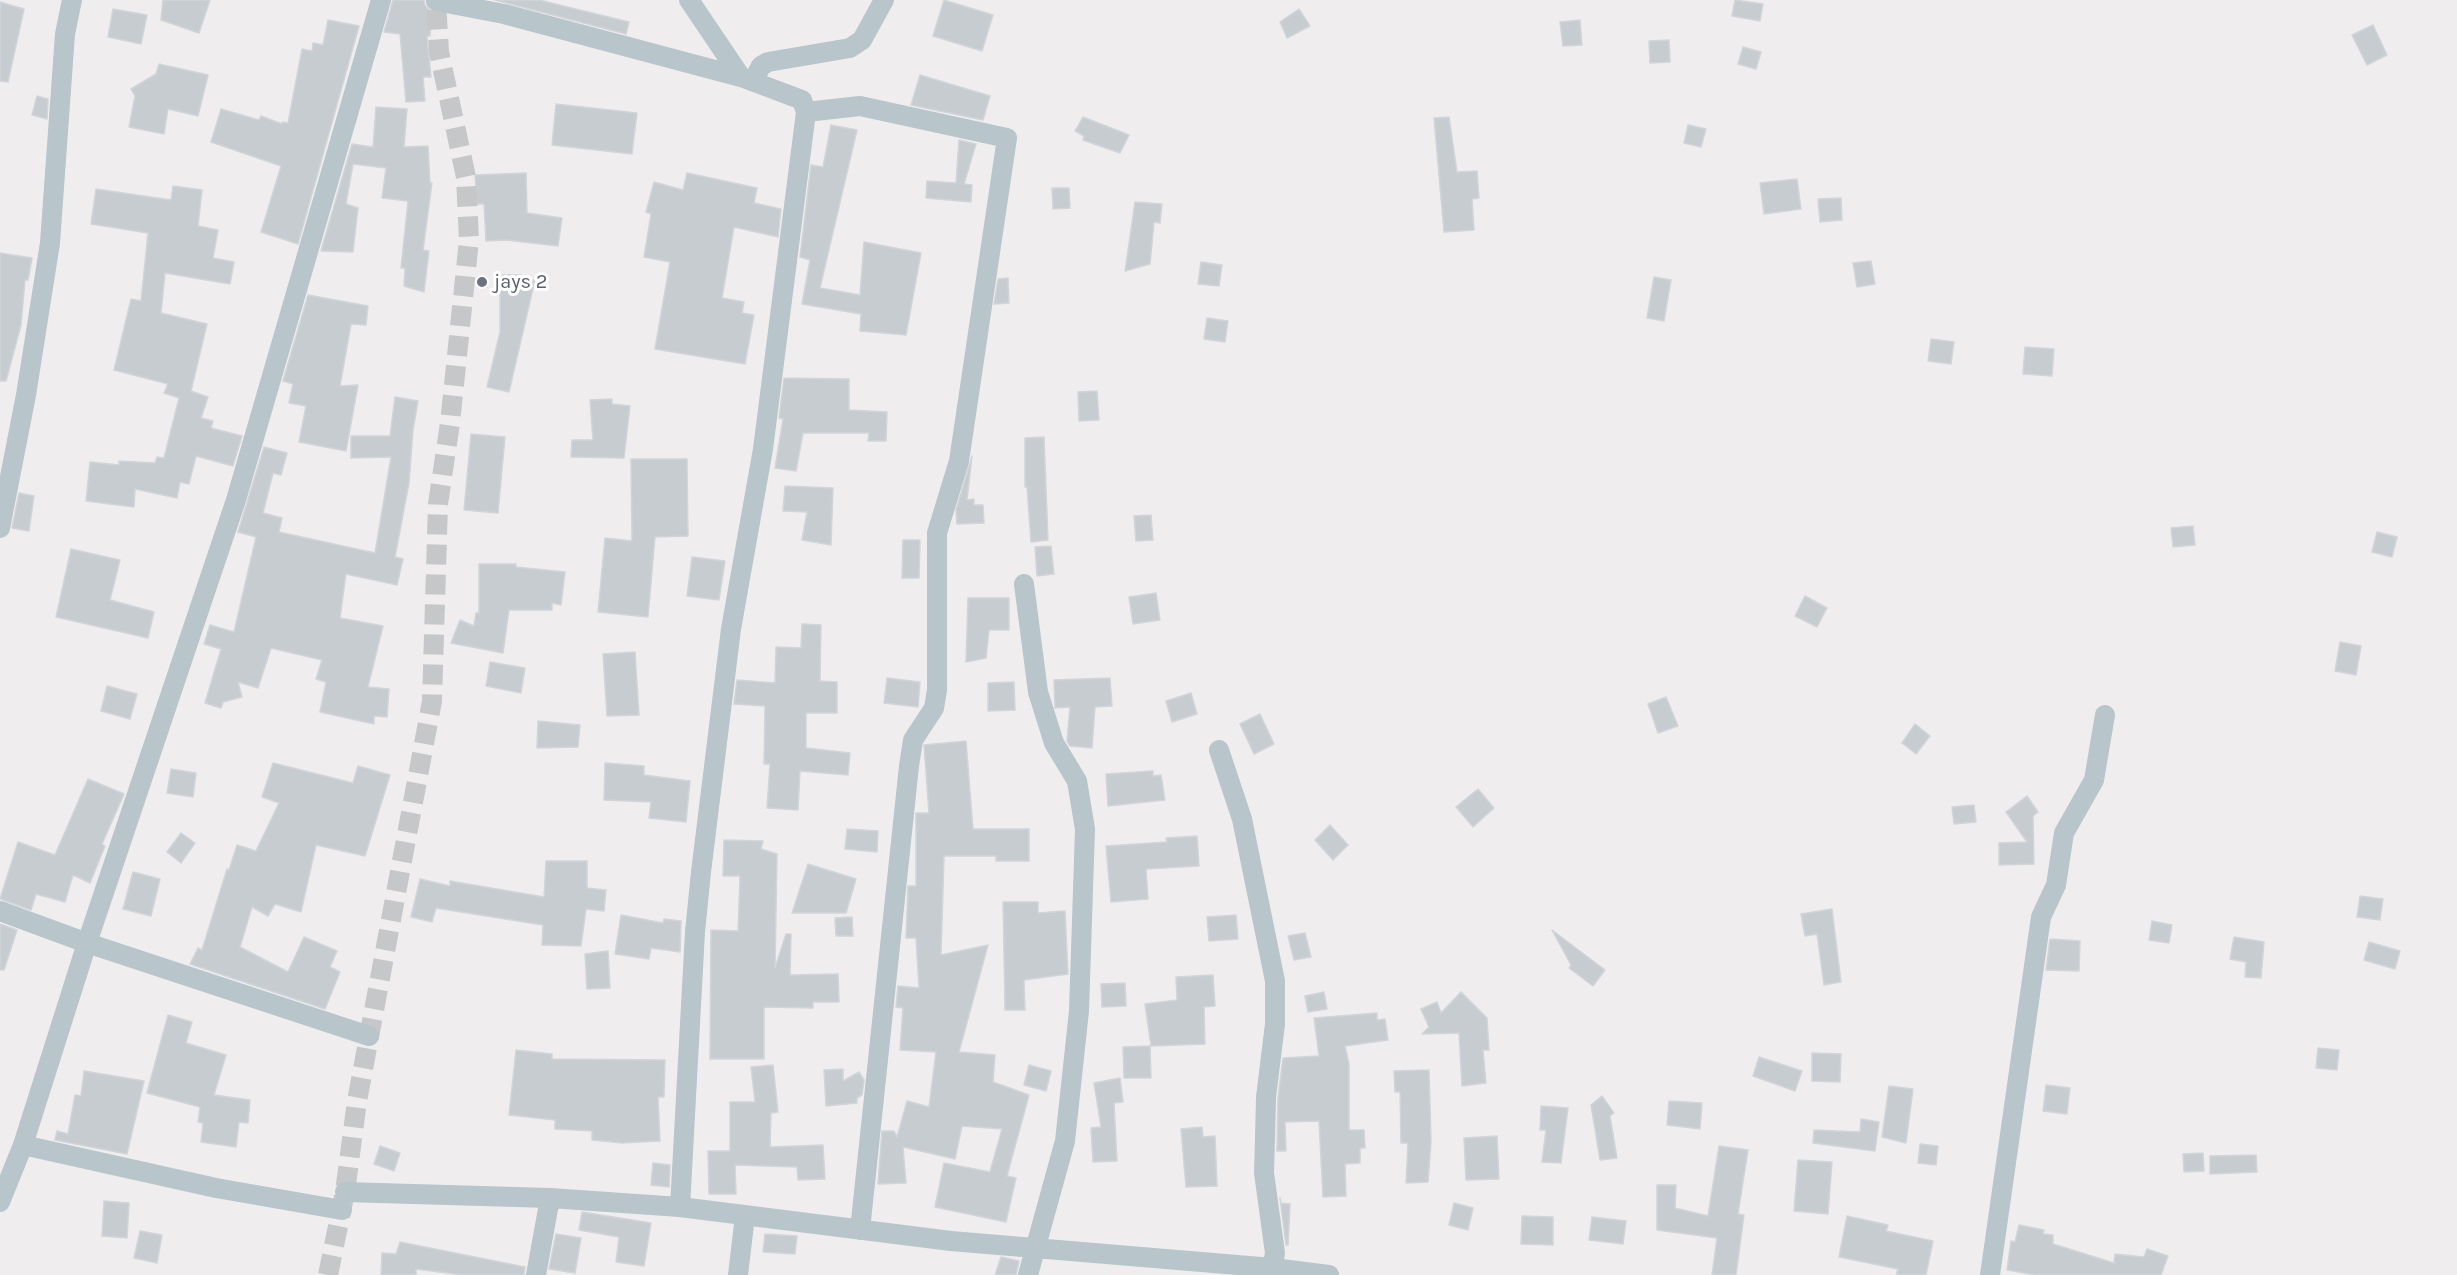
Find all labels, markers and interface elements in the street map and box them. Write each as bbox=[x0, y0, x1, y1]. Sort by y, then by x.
place label: jays 2 bbox=[494, 270, 547, 294]
marker: jays 2 bbox=[475, 275, 489, 289]

